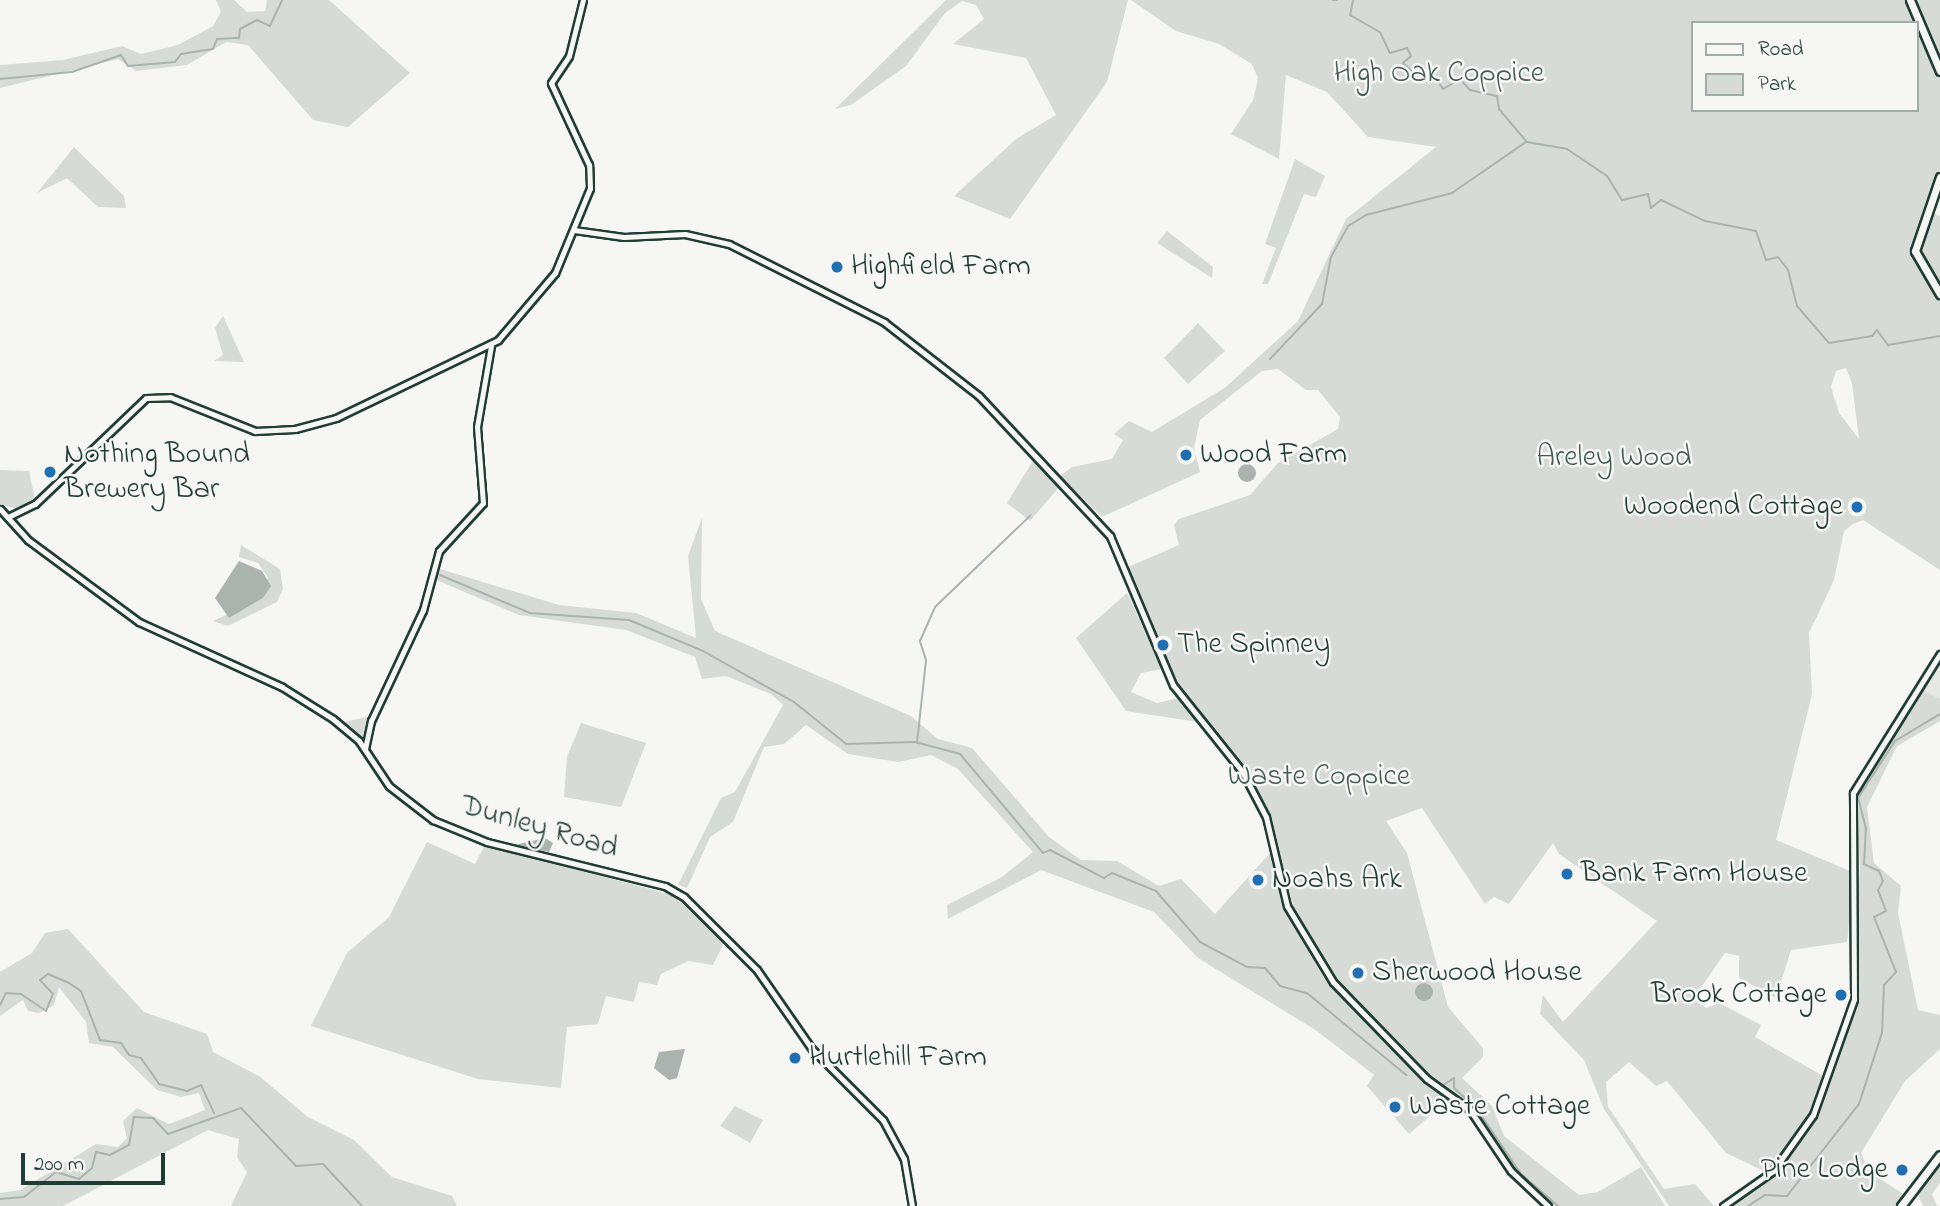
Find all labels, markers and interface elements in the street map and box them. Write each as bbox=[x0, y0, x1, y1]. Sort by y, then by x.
legend bbox=[1692, 21, 1919, 112]
text: Road bbox=[1758, 35, 1804, 65]
park label: High Oak Coppice bbox=[1334, 56, 1544, 92]
text: Park bbox=[1758, 70, 1796, 100]
place label: Highfield Farm bbox=[851, 249, 1031, 285]
marker: Highfield Farm bbox=[829, 259, 845, 275]
place label: Nothing Bound Brewery Bar bbox=[64, 437, 250, 508]
place label: Wood Farm bbox=[1200, 437, 1347, 473]
park label: Areley Wood bbox=[1536, 440, 1692, 476]
marker: Wood Farm bbox=[1178, 447, 1194, 463]
marker: Nothing Bound Brewery Bar bbox=[42, 464, 58, 480]
place label: Woodend Cottage bbox=[1624, 489, 1843, 525]
marker: Woodend Cottage bbox=[1849, 499, 1865, 515]
place label: The Spinney bbox=[1177, 627, 1330, 663]
marker: The Spinney bbox=[1155, 637, 1171, 653]
park label: Waste Coppice bbox=[1228, 759, 1410, 795]
street label: Dunley Road bbox=[456, 788, 622, 868]
place label: Bank Farm House bbox=[1581, 856, 1807, 892]
place label: Noahs Ark bbox=[1272, 862, 1402, 898]
marker: Bank Farm House bbox=[1559, 866, 1575, 882]
marker: Noahs Ark bbox=[1250, 872, 1266, 888]
place label: Sherwood House bbox=[1372, 955, 1582, 991]
marker: Sherwood House bbox=[1350, 965, 1366, 981]
place label: Brook Cottage bbox=[1651, 977, 1827, 1013]
marker: Brook Cottage bbox=[1833, 987, 1849, 1003]
place label: Hurtlehill Farm bbox=[809, 1040, 987, 1076]
marker: Hurtlehill Farm bbox=[787, 1050, 803, 1066]
place label: Waste Cottage bbox=[1409, 1089, 1590, 1125]
marker: Waste Cottage bbox=[1387, 1099, 1403, 1115]
scale bar bbox=[24, 1140, 168, 1184]
text: 200 m bbox=[34, 1150, 84, 1180]
place label: Pine Lodge bbox=[1761, 1152, 1888, 1188]
marker: Pine Lodge bbox=[1894, 1162, 1910, 1178]

